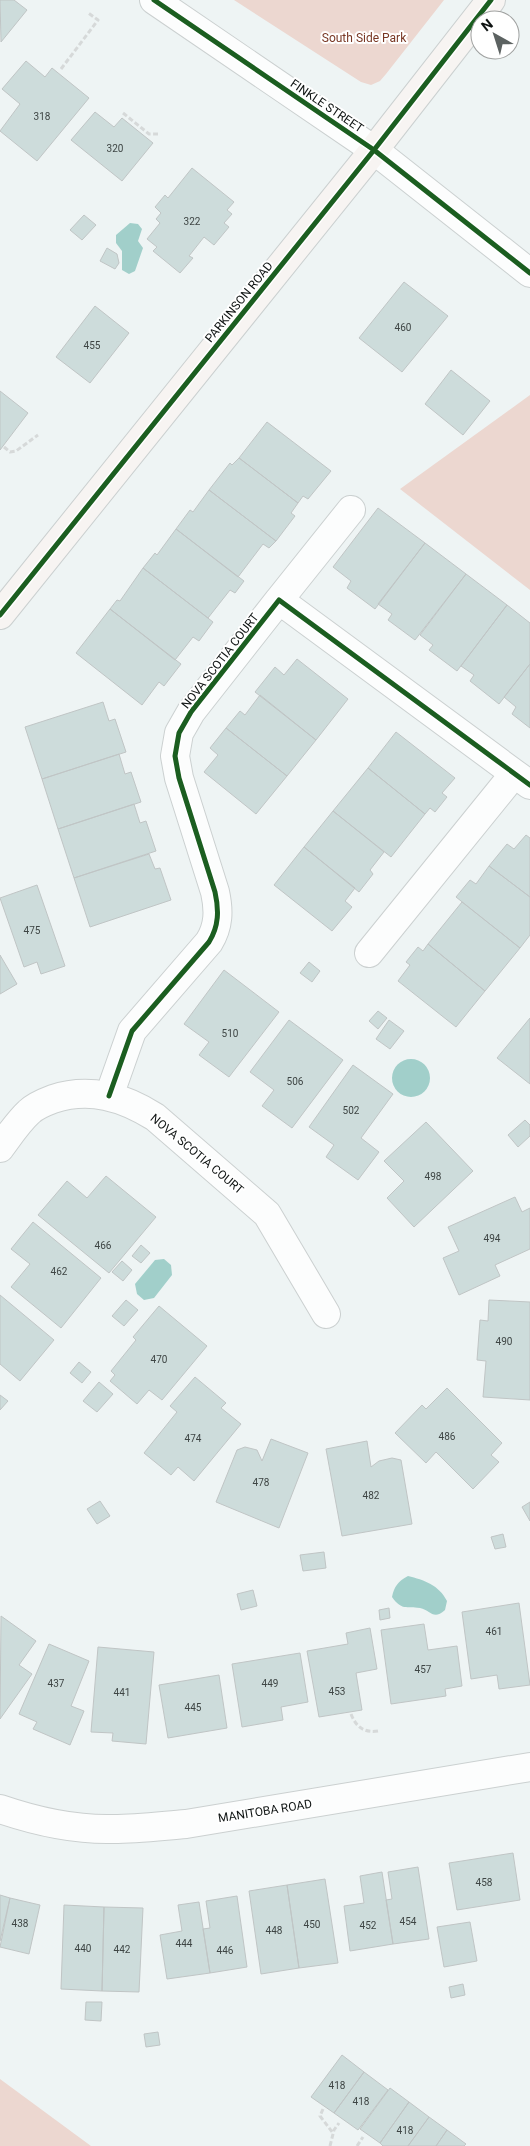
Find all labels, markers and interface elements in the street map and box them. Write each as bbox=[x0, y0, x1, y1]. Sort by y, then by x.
north arrow bbox=[470, 10, 520, 60]
text: N bbox=[478, 16, 496, 34]
park label: South Side Park bbox=[322, 31, 407, 45]
street label: FINKLE STREET bbox=[288, 76, 366, 136]
house number: 318 bbox=[34, 111, 51, 122]
house number: 320 bbox=[107, 143, 124, 154]
house number: 322 bbox=[184, 216, 201, 227]
street label: PARKINSON ROAD bbox=[202, 259, 276, 345]
house number: 460 bbox=[395, 322, 412, 333]
house number: 455 bbox=[84, 340, 101, 351]
street label: NOVA SCOTIA COURT bbox=[178, 611, 262, 711]
house number: 475 bbox=[24, 925, 41, 936]
house number: 510 bbox=[222, 1028, 239, 1039]
house number: 506 bbox=[287, 1076, 304, 1087]
house number: 502 bbox=[343, 1105, 360, 1116]
street label: NOVA SCOTIA COURT bbox=[148, 1111, 246, 1197]
house number: 498 bbox=[425, 1171, 442, 1182]
house number: 494 bbox=[484, 1233, 501, 1244]
house number: 466 bbox=[95, 1240, 112, 1251]
house number: 462 bbox=[51, 1266, 68, 1277]
house number: 490 bbox=[496, 1336, 513, 1347]
house number: 470 bbox=[151, 1354, 168, 1365]
house number: 486 bbox=[439, 1431, 456, 1442]
house number: 474 bbox=[185, 1433, 202, 1444]
house number: 478 bbox=[253, 1477, 270, 1488]
house number: 482 bbox=[363, 1490, 380, 1501]
house number: 461 bbox=[486, 1626, 502, 1637]
house number: 457 bbox=[415, 1664, 432, 1675]
house number: 437 bbox=[48, 1678, 65, 1689]
house number: 449 bbox=[262, 1678, 278, 1689]
house number: 453 bbox=[329, 1686, 345, 1697]
house number: 441 bbox=[114, 1687, 130, 1698]
house number: 445 bbox=[185, 1702, 202, 1713]
street label: MANITOBA ROAD bbox=[217, 1797, 313, 1825]
house number: 458 bbox=[476, 1877, 493, 1888]
house number: 454 bbox=[400, 1916, 417, 1927]
house number: 438 bbox=[12, 1918, 29, 1929]
house number: 450 bbox=[304, 1919, 321, 1930]
house number: 452 bbox=[360, 1920, 377, 1931]
house number: 448 bbox=[266, 1925, 283, 1936]
house number: 444 bbox=[176, 1938, 193, 1949]
house number: 440 bbox=[75, 1943, 92, 1954]
house number: 442 bbox=[114, 1944, 131, 1955]
house number: 446 bbox=[217, 1945, 234, 1956]
house number: 418 bbox=[329, 2080, 346, 2091]
house number: 418 bbox=[353, 2096, 370, 2107]
house number: 418 bbox=[397, 2125, 414, 2136]

